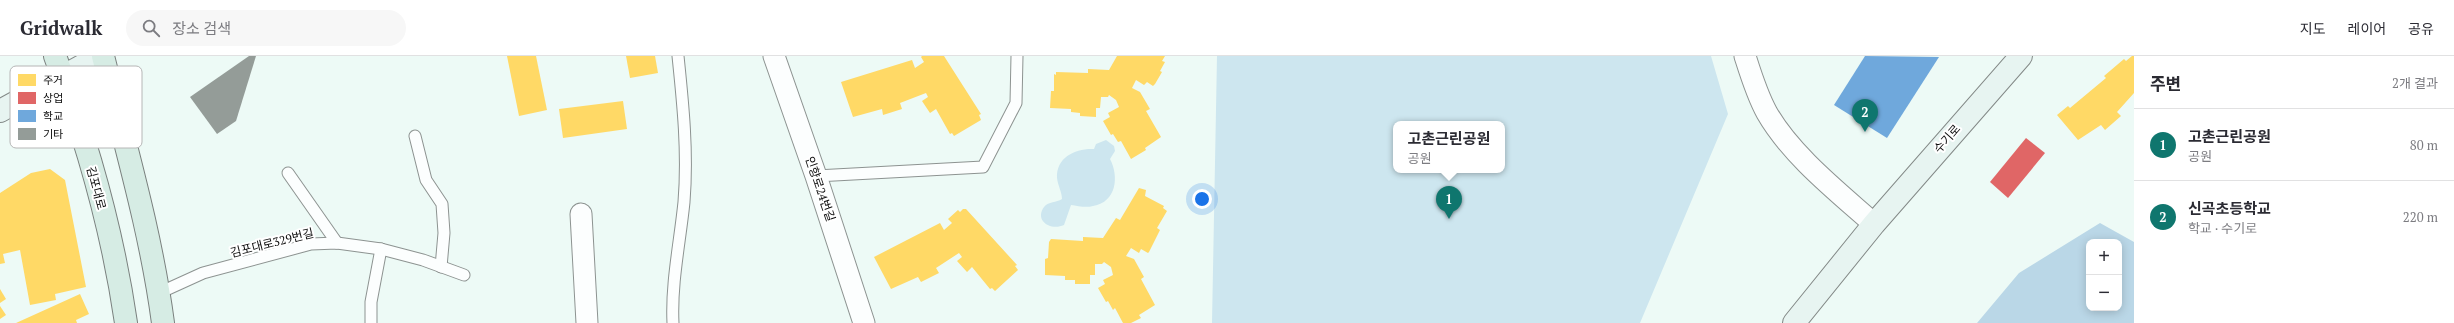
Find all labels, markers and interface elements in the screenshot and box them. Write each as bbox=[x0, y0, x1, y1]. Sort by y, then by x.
search box bbox=[126, 10, 406, 46]
text: Gridwalk bbox=[20, 15, 102, 40]
icon: search bbox=[140, 17, 162, 39]
text: 장소 검색 bbox=[172, 18, 231, 38]
text: 지도 bbox=[2300, 19, 2326, 38]
text: 레이어 bbox=[2348, 19, 2386, 38]
text: 공유 bbox=[2408, 19, 2434, 38]
legend bbox=[10, 66, 142, 148]
text: 주변 bbox=[2150, 72, 2181, 95]
text: 주거 bbox=[43, 73, 63, 87]
text: 2개 결과 bbox=[2392, 74, 2438, 92]
text: 상업 bbox=[43, 91, 63, 105]
pin: 2 bbox=[1852, 99, 1878, 132]
text: 학교 bbox=[43, 109, 63, 123]
popup bbox=[1393, 121, 1505, 173]
street label: 수기로 bbox=[1930, 121, 1963, 156]
text: 고촌근린공원 bbox=[2188, 126, 2271, 146]
text: 기타 bbox=[43, 127, 63, 141]
text: 고촌근린공원 bbox=[1408, 128, 1490, 148]
text: 1 bbox=[2159, 136, 2167, 154]
text: 80 m bbox=[2410, 136, 2438, 154]
text: 공원 bbox=[2188, 147, 2212, 165]
text: 공원 bbox=[1408, 149, 1432, 167]
street label: 인향로24번길 bbox=[802, 154, 839, 223]
street label: 김포대로 bbox=[84, 165, 109, 211]
pin: 1 bbox=[1436, 186, 1462, 219]
your location bbox=[1192, 189, 1212, 209]
text: 신곡초등학교 bbox=[2188, 198, 2271, 218]
text: 2 bbox=[2159, 208, 2167, 226]
text: 220 m bbox=[2403, 208, 2438, 226]
text: 학교 · 수기로 bbox=[2188, 219, 2257, 237]
street label: 김포대로329번길 bbox=[229, 225, 315, 260]
map controls bbox=[2086, 239, 2122, 311]
button: + bbox=[2086, 239, 2122, 275]
button: − bbox=[2086, 275, 2122, 311]

